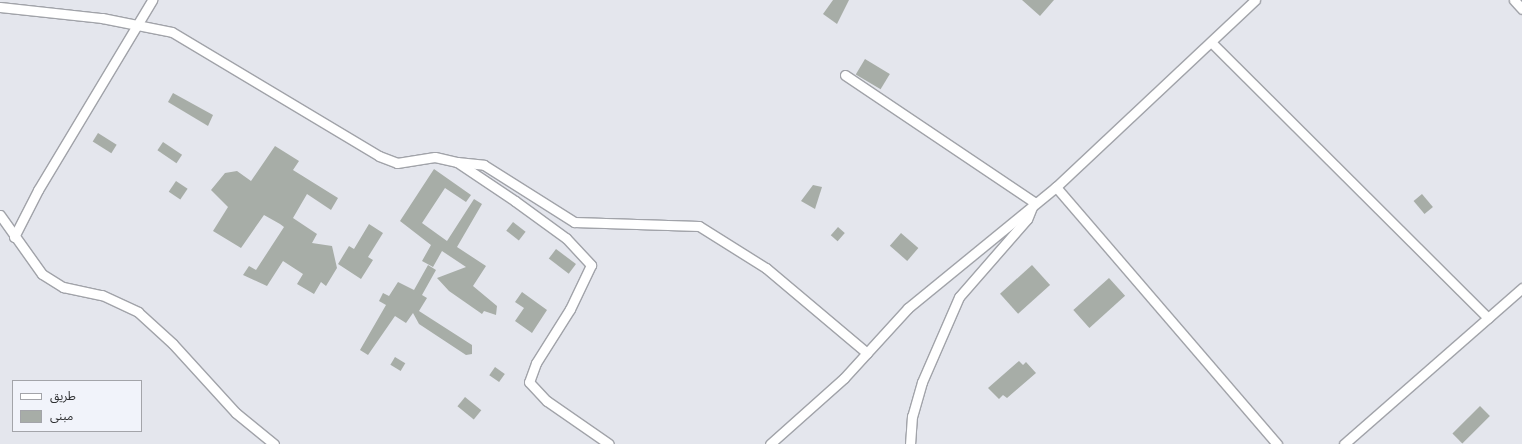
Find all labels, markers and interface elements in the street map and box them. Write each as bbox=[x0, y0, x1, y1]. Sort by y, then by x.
legend bbox=[12, 380, 142, 432]
text: طريق bbox=[50, 388, 76, 403]
text: مبنى bbox=[50, 408, 73, 423]

